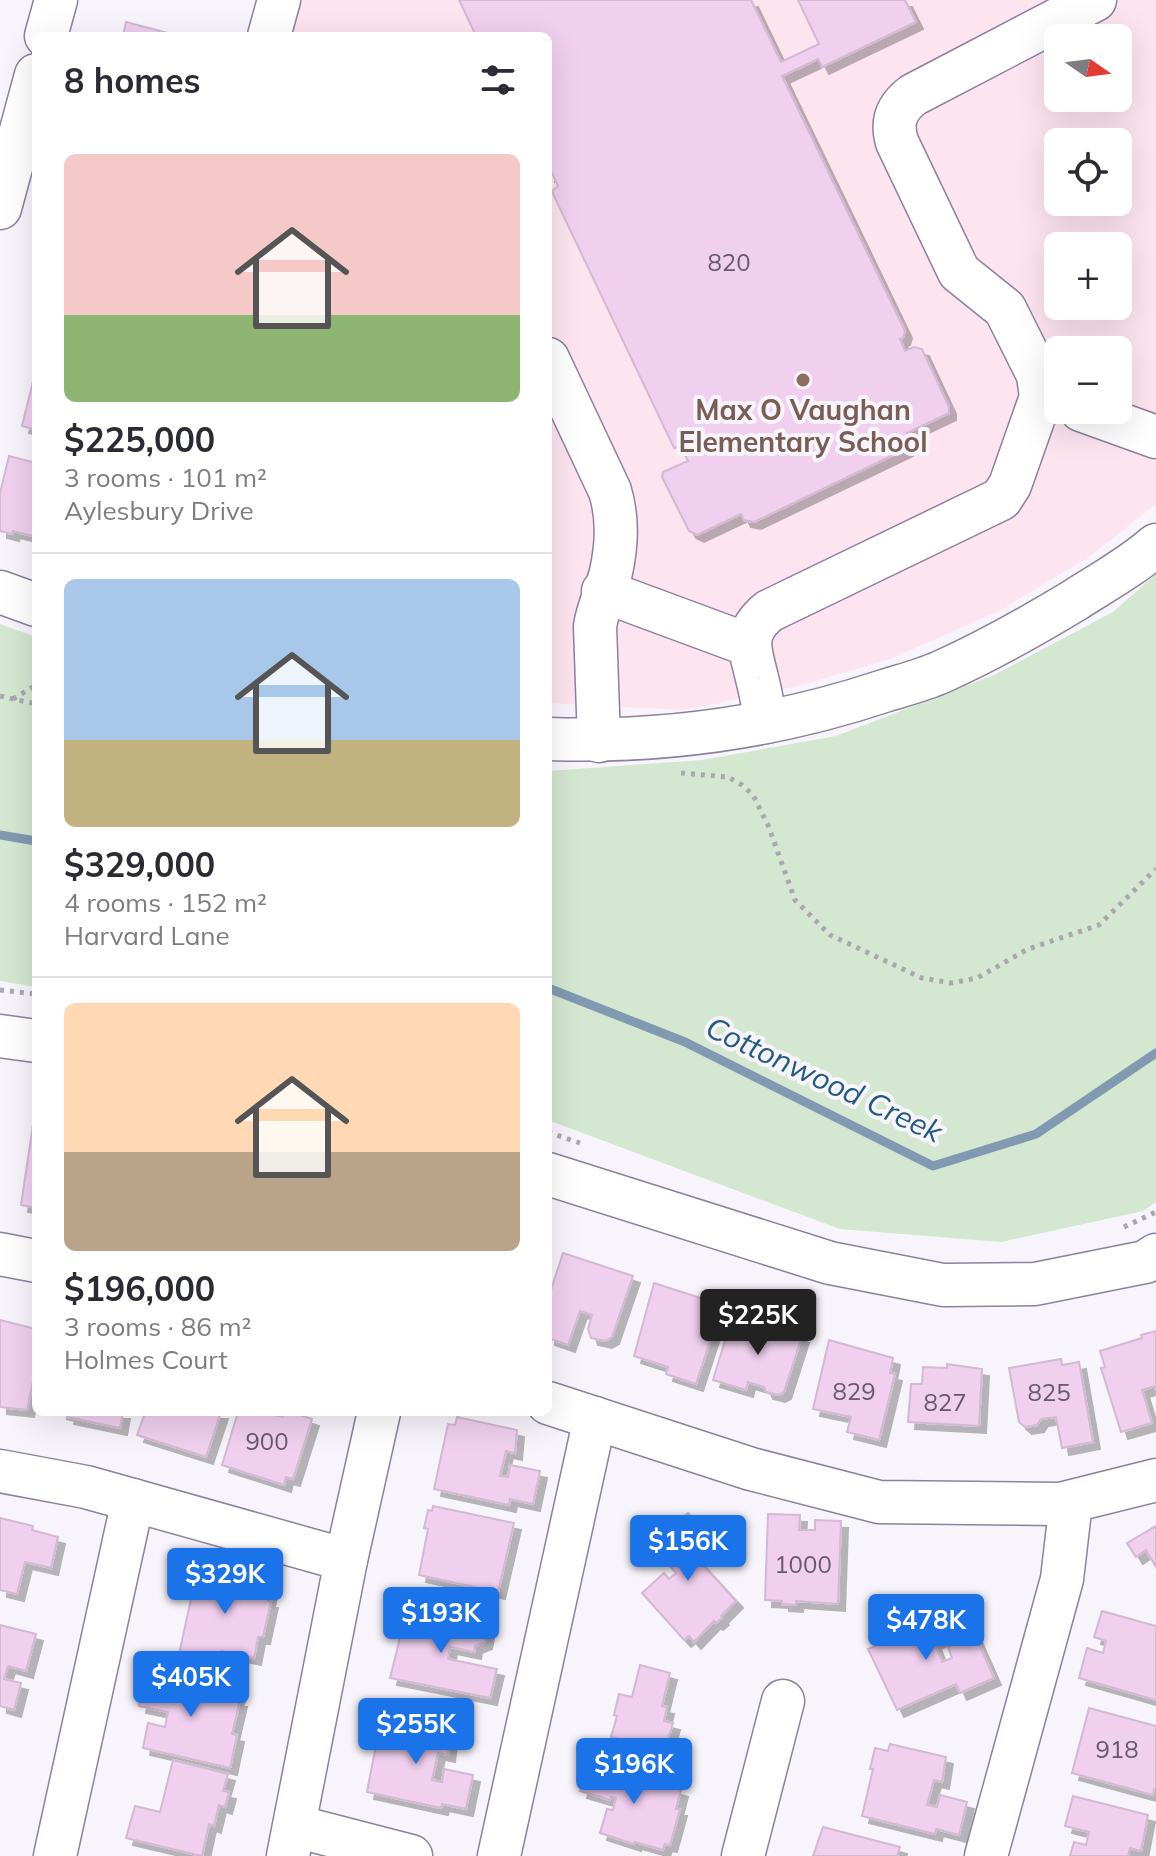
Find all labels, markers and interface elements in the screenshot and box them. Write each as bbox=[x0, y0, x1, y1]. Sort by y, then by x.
north arrow bbox=[1044, 24, 1132, 112]
map controls bbox=[1044, 24, 1132, 424]
icon: filters bbox=[476, 58, 520, 102]
text: 8 homes bbox=[64, 59, 201, 102]
button: locate bbox=[1044, 128, 1132, 216]
icon: home bbox=[220, 206, 364, 350]
button: + bbox=[1044, 232, 1132, 320]
house number: 820 bbox=[707, 247, 751, 277]
button: − bbox=[1044, 336, 1132, 424]
marker: Max O Vaughan Elementary School bbox=[794, 371, 812, 389]
place label: Max O Vaughan Elementary School bbox=[679, 392, 927, 459]
text: $225,000 bbox=[64, 418, 215, 461]
text: 3 rooms · 101 m² bbox=[64, 461, 267, 494]
text: Aylesbury Drive bbox=[64, 494, 254, 527]
icon: home bbox=[220, 631, 364, 775]
text: $329,000 bbox=[64, 843, 215, 886]
text: 4 rooms · 152 m² bbox=[64, 886, 267, 919]
text: Harvard Lane bbox=[64, 919, 230, 952]
water label: Cottonwood Creek bbox=[700, 1008, 950, 1151]
icon: home bbox=[220, 1055, 364, 1199]
text: $196,000 bbox=[64, 1267, 215, 1310]
pin: $225K bbox=[702, 1289, 814, 1357]
text: $225K bbox=[718, 1298, 798, 1331]
text: 3 rooms · 86 m² bbox=[64, 1310, 251, 1343]
text: Holmes Court bbox=[64, 1343, 228, 1376]
house number: 829 bbox=[832, 1376, 876, 1406]
house number: 825 bbox=[1027, 1377, 1071, 1407]
house number: 827 bbox=[923, 1387, 967, 1417]
house number: 900 bbox=[245, 1426, 289, 1456]
pin: $156K bbox=[632, 1515, 744, 1583]
text: $156K bbox=[648, 1524, 728, 1557]
pin: $329K bbox=[169, 1548, 281, 1616]
house number: 1000 bbox=[774, 1549, 832, 1579]
text: $329K bbox=[185, 1557, 265, 1590]
pin: $193K bbox=[385, 1587, 497, 1655]
pin: $478K bbox=[870, 1594, 982, 1662]
text: $193K bbox=[401, 1596, 481, 1629]
text: $478K bbox=[886, 1603, 966, 1636]
pin: $405K bbox=[135, 1651, 247, 1719]
text: $405K bbox=[151, 1660, 231, 1693]
pin: $255K bbox=[360, 1698, 472, 1766]
text: $255K bbox=[376, 1707, 456, 1740]
house number: 918 bbox=[1095, 1734, 1139, 1764]
pin: $196K bbox=[578, 1738, 690, 1806]
text: $196K bbox=[594, 1747, 674, 1780]

